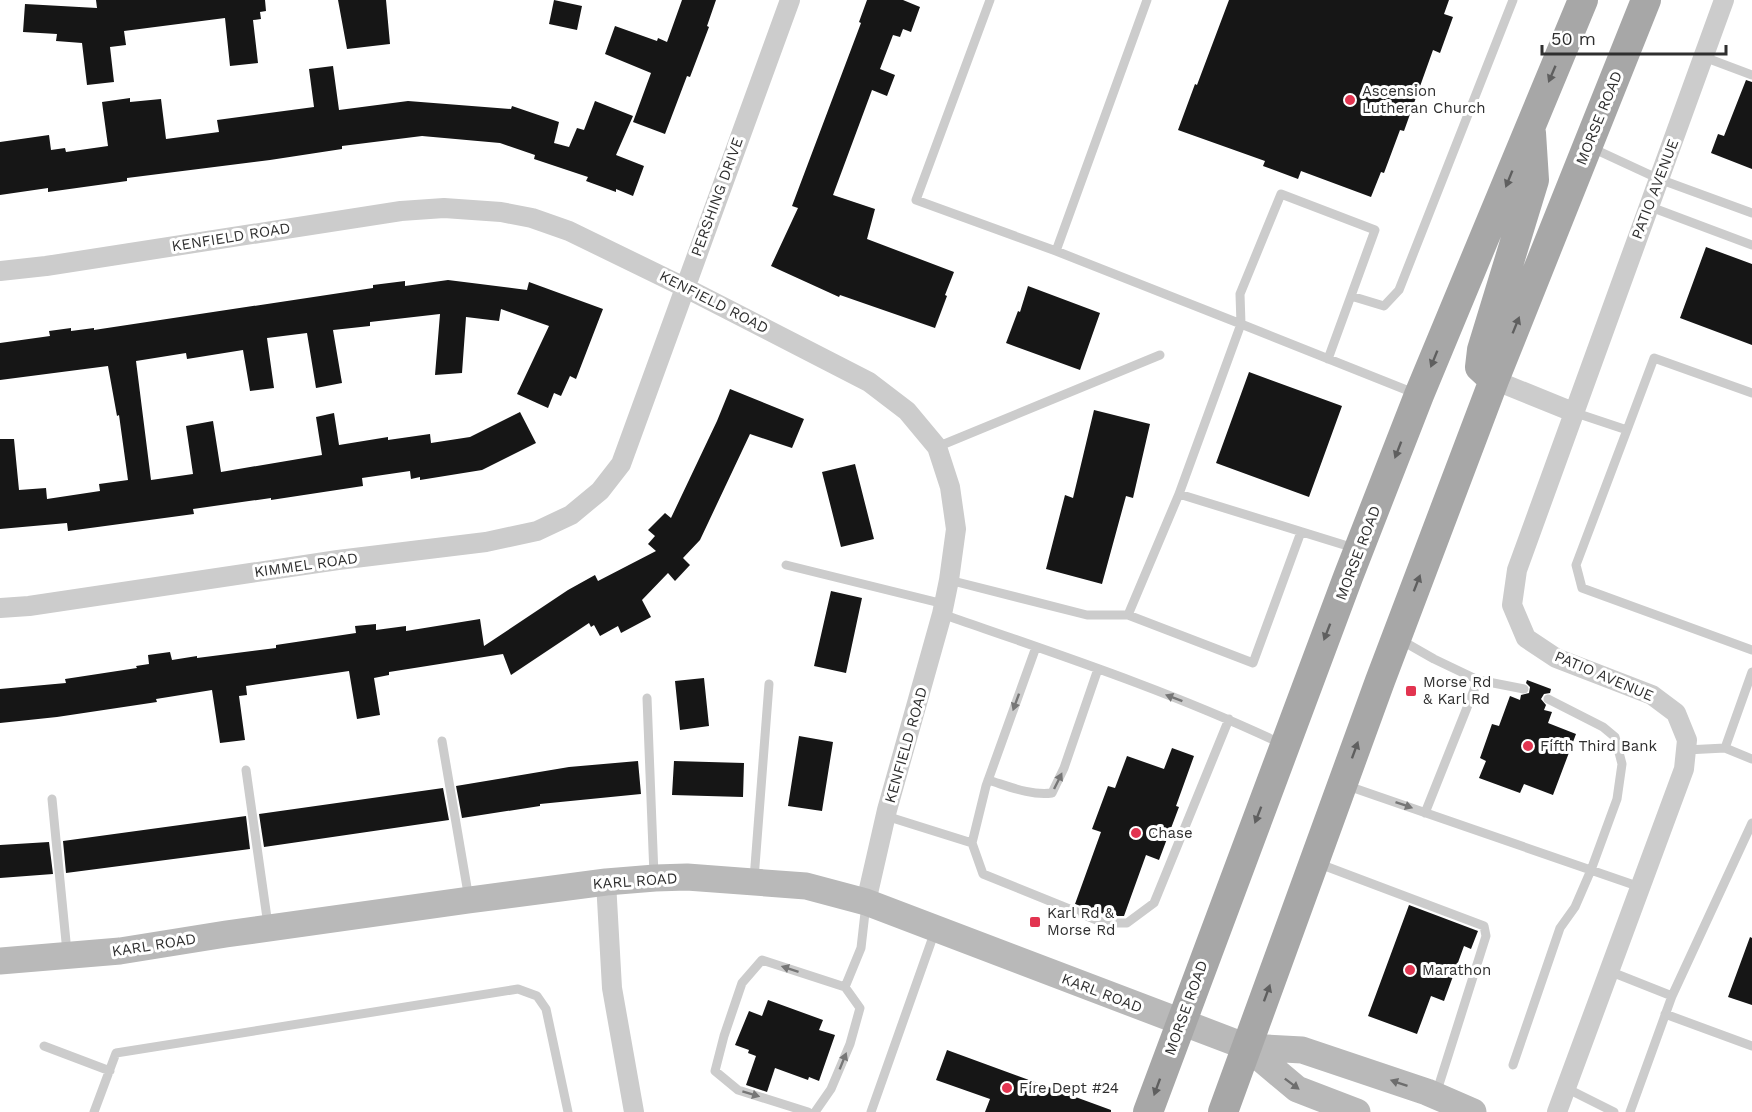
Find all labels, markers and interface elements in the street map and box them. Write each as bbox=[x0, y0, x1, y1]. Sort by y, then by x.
scale bar bbox=[1542, 18, 1726, 56]
text: 50 m bbox=[1551, 28, 1596, 49]
one-way arrow bbox=[1547, 65, 1557, 83]
street label: MORSE ROAD bbox=[1572, 68, 1626, 168]
place label: Ascension Lutheran Church bbox=[1362, 82, 1485, 117]
marker: Ascension Lutheran Church bbox=[1343, 93, 1357, 107]
street label: PERSHING DRIVE bbox=[687, 135, 747, 259]
street label: PATIO AVENUE bbox=[1628, 136, 1682, 242]
one-way arrow bbox=[1504, 170, 1513, 188]
street label: KENFIELD ROAD bbox=[170, 219, 292, 255]
street label: KENFIELD ROAD bbox=[656, 267, 772, 337]
one-way arrow bbox=[1511, 316, 1521, 334]
one-way arrow bbox=[1429, 350, 1438, 368]
one-way arrow bbox=[1393, 441, 1403, 459]
street label: MORSE ROAD bbox=[1332, 503, 1384, 603]
street label: KIMMEL ROAD bbox=[253, 549, 359, 581]
one-way arrow bbox=[1413, 574, 1422, 592]
one-way arrow bbox=[1322, 623, 1331, 641]
street label: PATIO AVENUE bbox=[1552, 647, 1656, 705]
place label: Morse Rd & Karl Rd bbox=[1423, 673, 1491, 708]
marker: Morse Rd & Karl Rd bbox=[1404, 684, 1418, 698]
street label: KENFIELD ROAD bbox=[881, 685, 931, 805]
one-way arrow bbox=[1011, 693, 1021, 711]
one-way arrow bbox=[1165, 693, 1183, 702]
place label: Fifth Third Bank bbox=[1540, 737, 1658, 755]
marker: Fifth Third Bank bbox=[1521, 739, 1535, 753]
one-way arrow bbox=[1350, 741, 1360, 759]
one-way arrow bbox=[1052, 772, 1062, 790]
one-way arrow bbox=[1395, 801, 1413, 811]
one-way arrow bbox=[1253, 806, 1263, 824]
place label: Chase bbox=[1148, 824, 1193, 842]
marker: Chase bbox=[1129, 826, 1143, 840]
street label: KARL ROAD bbox=[592, 869, 678, 893]
place label: Karl Rd & Morse Rd bbox=[1047, 904, 1115, 939]
marker: Karl Rd & Morse Rd bbox=[1028, 915, 1042, 929]
street label: KARL ROAD bbox=[111, 929, 197, 961]
street label: MORSE ROAD bbox=[1160, 958, 1212, 1058]
place label: Marathon bbox=[1422, 961, 1491, 979]
marker: Marathon bbox=[1403, 963, 1417, 977]
one-way arrow bbox=[781, 964, 799, 973]
street label: KARL ROAD bbox=[1059, 969, 1145, 1017]
one-way arrow bbox=[1262, 983, 1272, 1001]
one-way arrow bbox=[839, 1052, 848, 1070]
one-way arrow bbox=[1152, 1078, 1162, 1096]
one-way arrow bbox=[1284, 1078, 1300, 1091]
one-way arrow bbox=[1390, 1078, 1408, 1087]
place label: Fire Dept #24 bbox=[1019, 1079, 1119, 1097]
marker: Fire Dept #24 bbox=[1000, 1081, 1014, 1095]
one-way arrow bbox=[742, 1090, 760, 1099]

